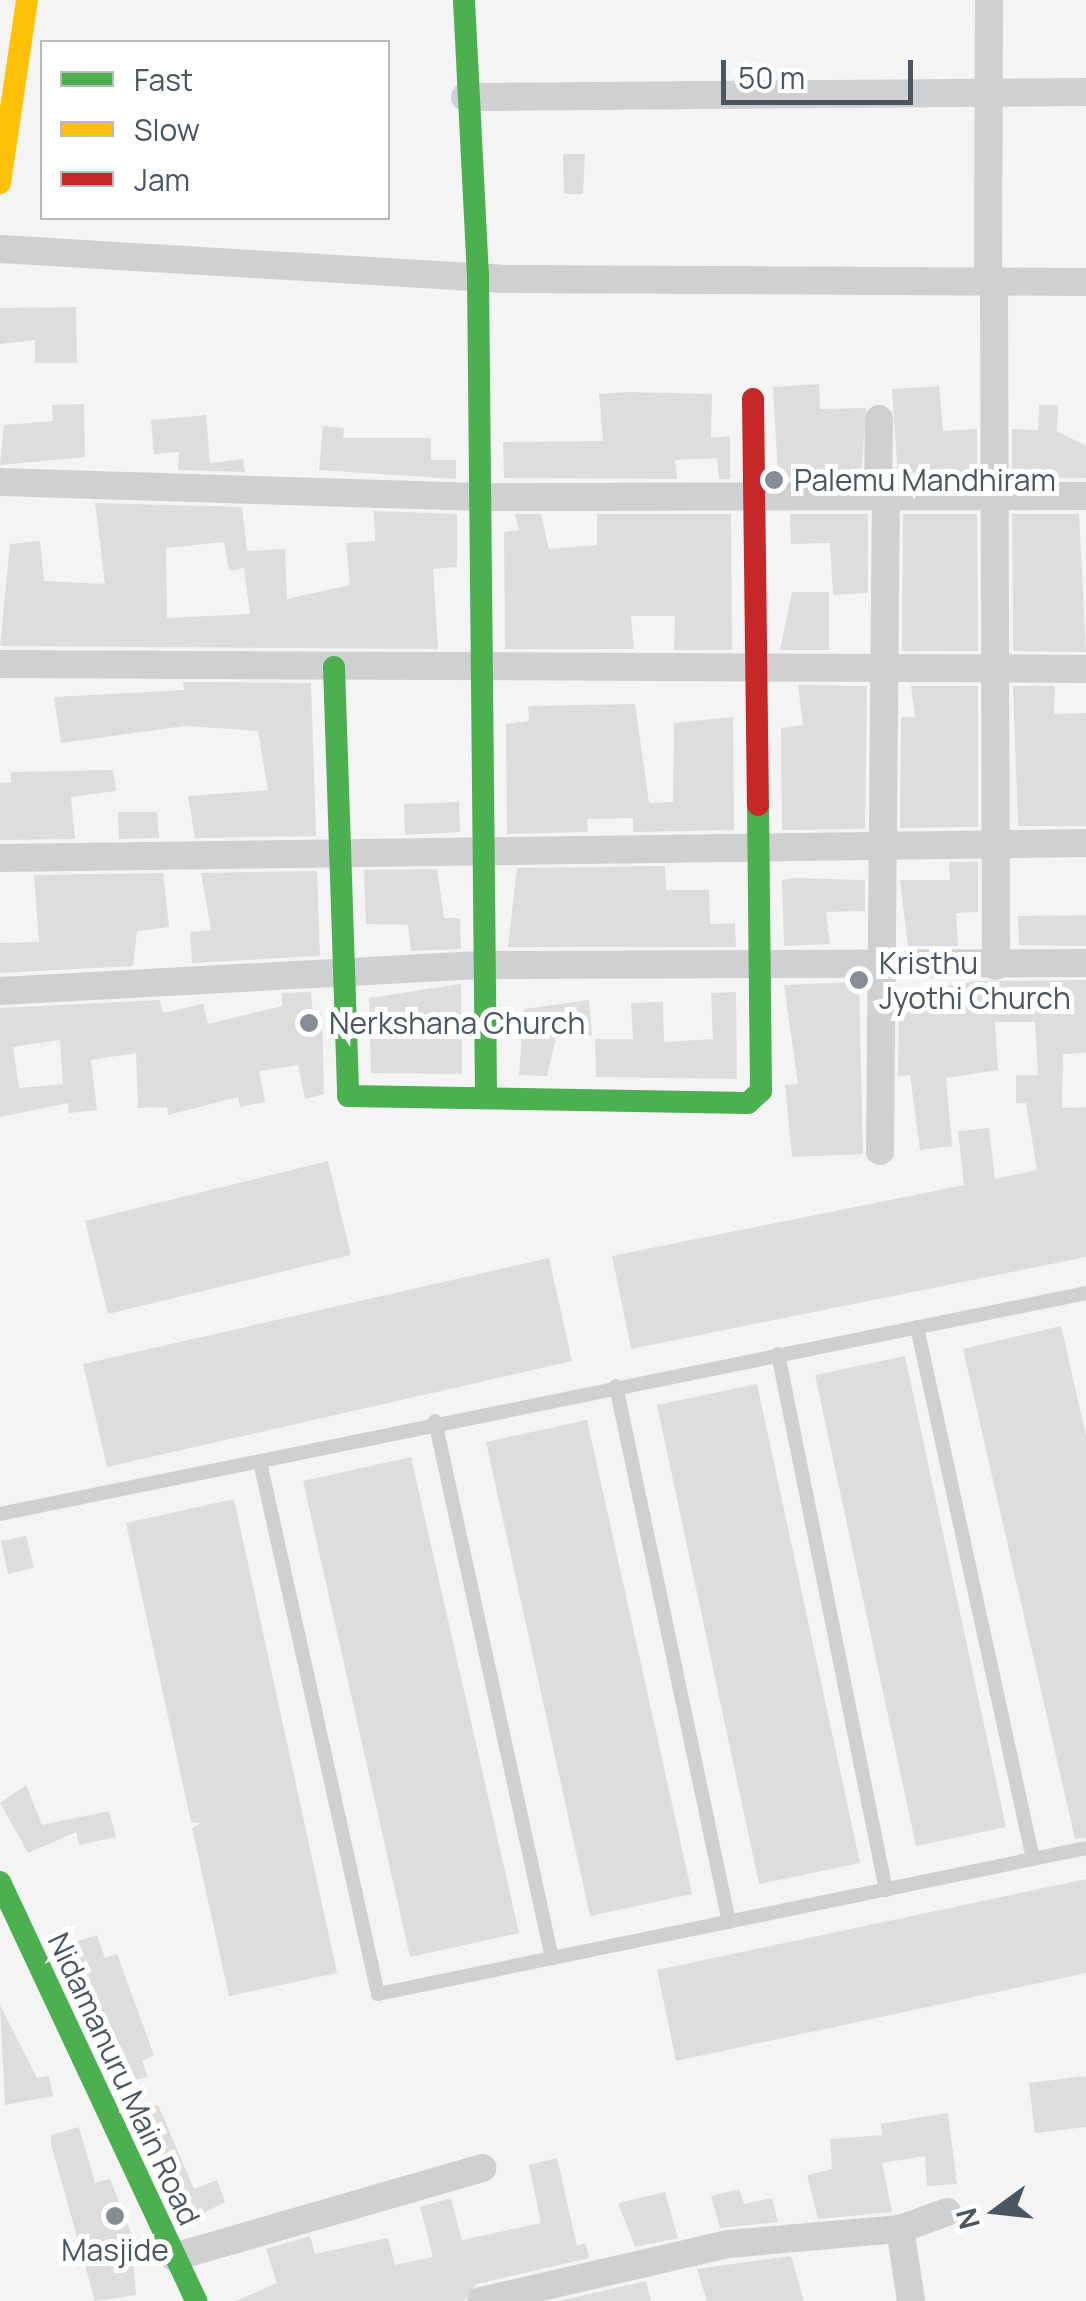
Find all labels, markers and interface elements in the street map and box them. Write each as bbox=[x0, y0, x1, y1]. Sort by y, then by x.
legend bbox=[40, 40, 390, 220]
scale bar bbox=[726, 40, 918, 102]
text: 50 m bbox=[738, 57, 805, 98]
text: Fast bbox=[134, 59, 193, 100]
text: Slow bbox=[134, 109, 200, 150]
text: Jam bbox=[134, 159, 190, 200]
place label: Palemu Mandhiram bbox=[794, 462, 1056, 498]
marker: Palemu Mandhiram bbox=[763, 469, 785, 491]
place label: Kristhu Jyothi Church bbox=[879, 945, 1071, 1016]
marker: Kristhu Jyothi Church bbox=[848, 969, 870, 991]
place label: Nerkshana Church bbox=[329, 1005, 585, 1041]
marker: Nerkshana Church bbox=[298, 1012, 320, 1034]
street label: Nidamanuru Main Road bbox=[40, 1927, 208, 2231]
north arrow bbox=[946, 2161, 1046, 2261]
text: N bbox=[946, 2204, 988, 2233]
marker: Masjide bbox=[104, 2205, 126, 2227]
place label: Masjide bbox=[61, 2232, 169, 2268]

